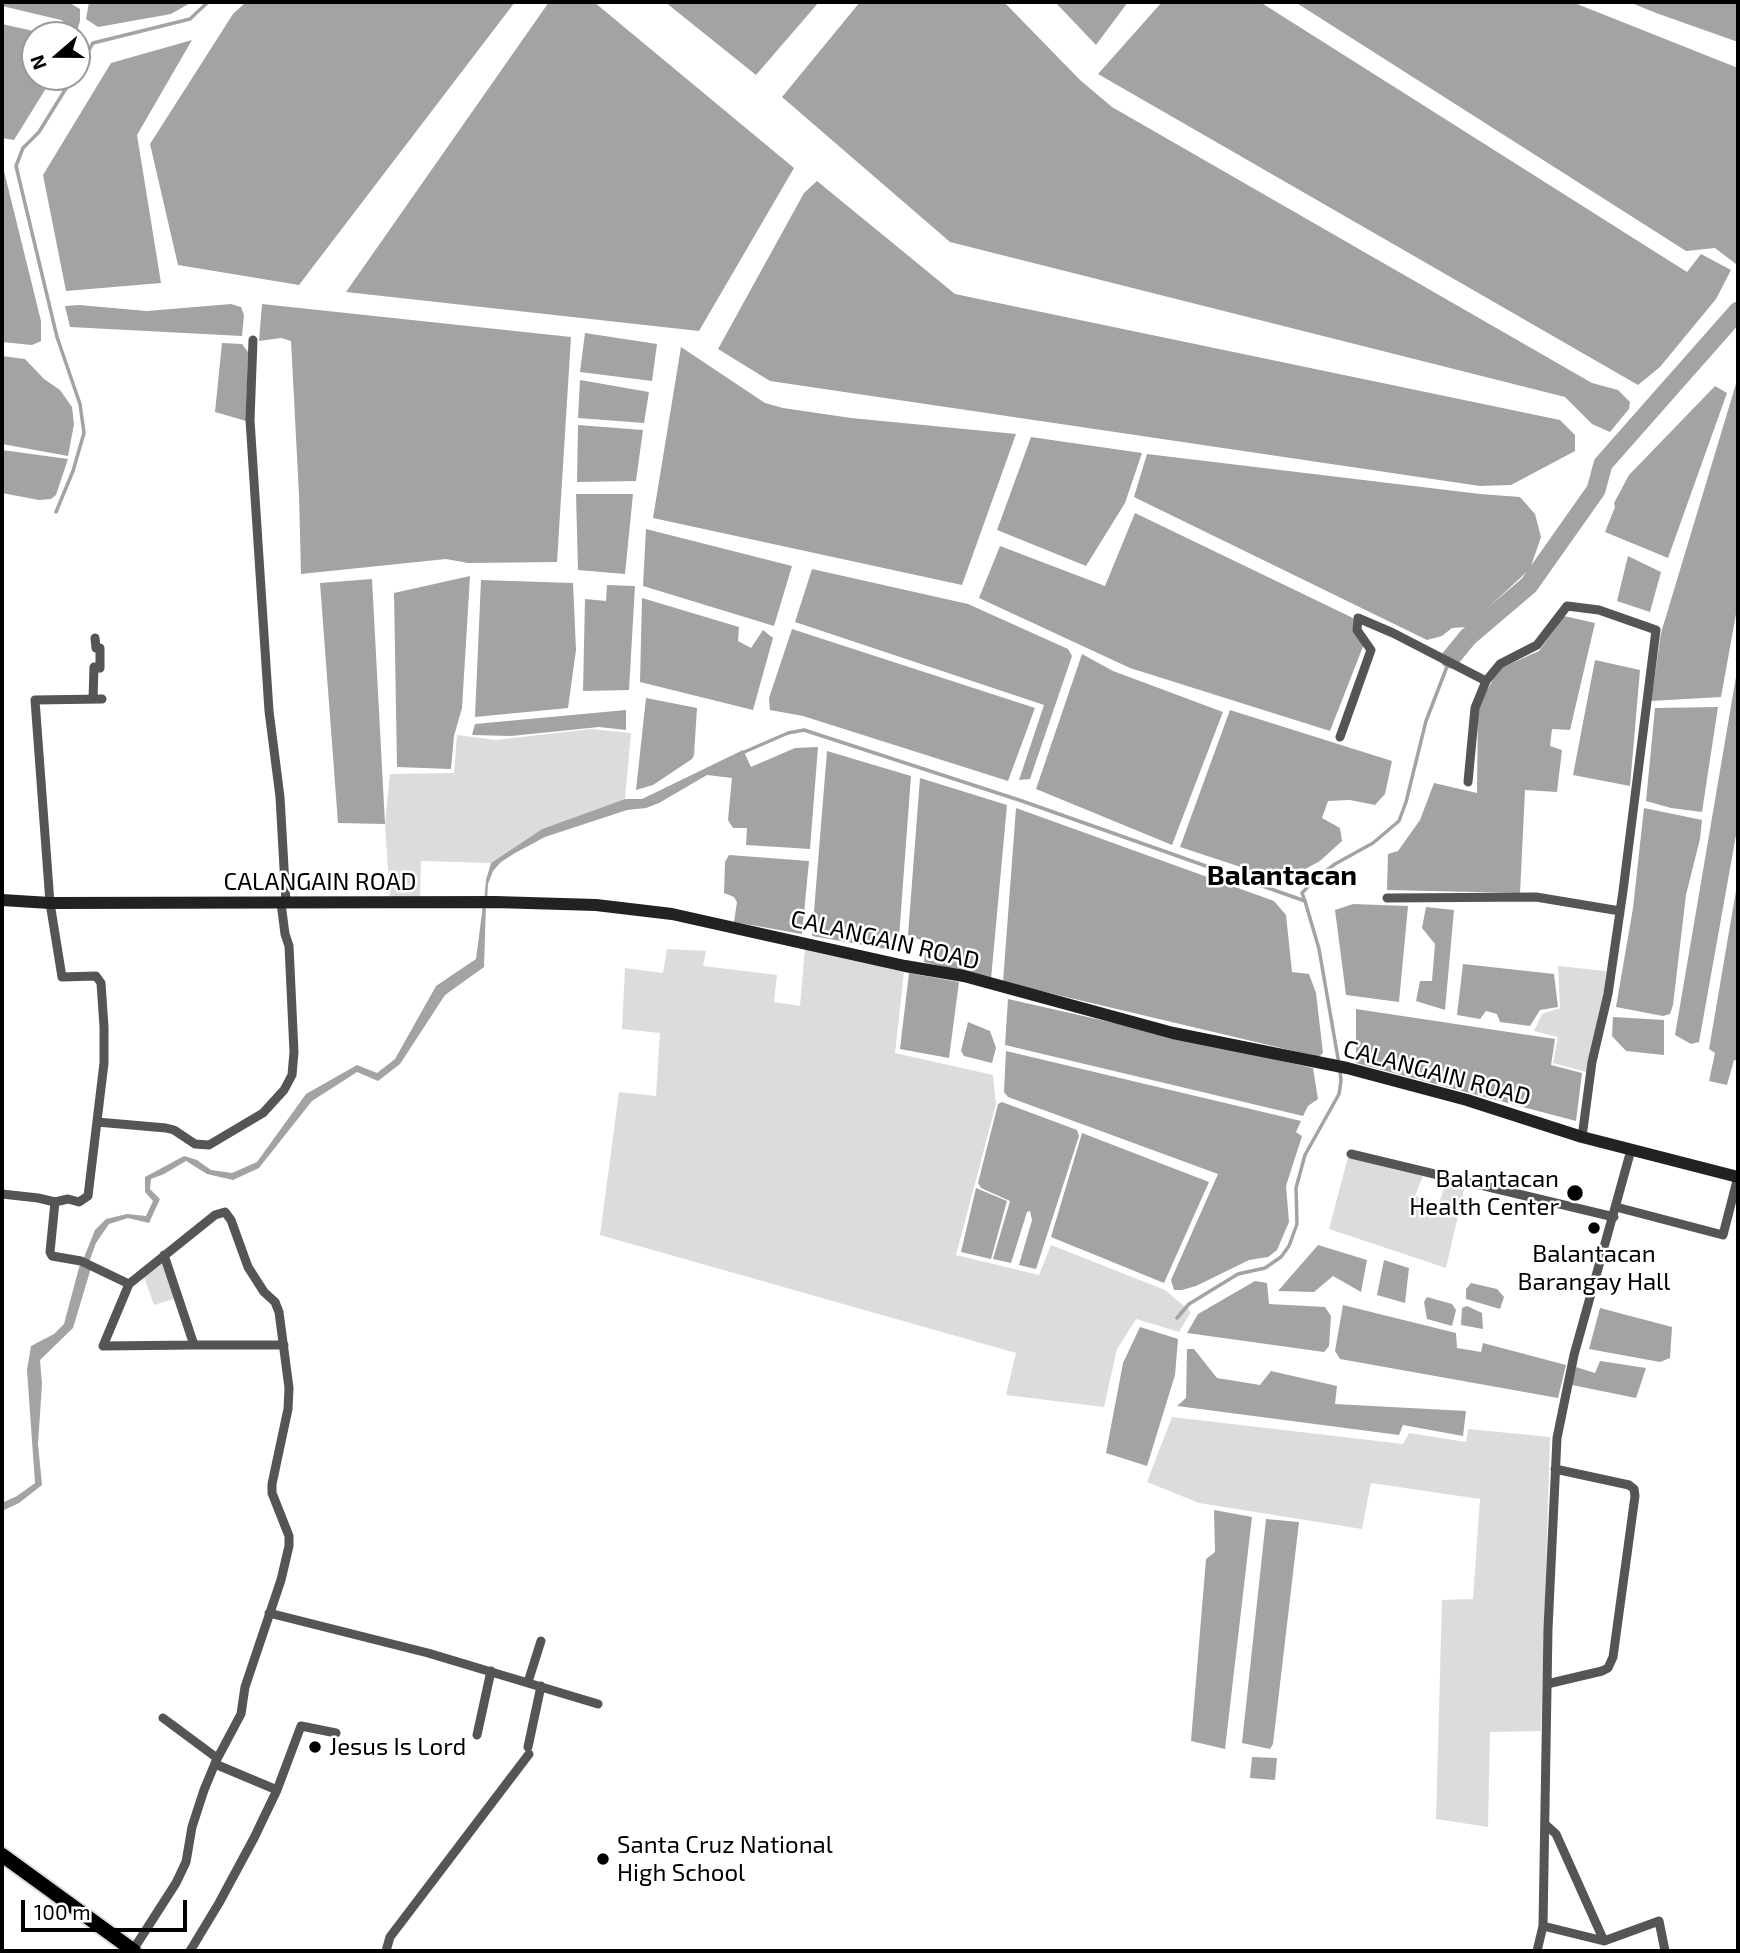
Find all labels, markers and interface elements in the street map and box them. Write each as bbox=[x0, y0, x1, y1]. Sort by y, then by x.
north arrow bbox=[21, 21, 91, 91]
text: N bbox=[25, 52, 51, 73]
district label: Balantacan bbox=[1207, 859, 1357, 893]
street label: CALANGAIN ROAD bbox=[224, 868, 416, 896]
street label: CALANGAIN ROAD bbox=[788, 904, 982, 976]
street label: CALANGAIN ROAD bbox=[1340, 1034, 1534, 1112]
place label: Balantacan Health Center bbox=[1409, 1165, 1559, 1221]
marker: Balantacan Health Center bbox=[1565, 1183, 1585, 1203]
marker: Balantacan Barangay Hall bbox=[1586, 1220, 1602, 1236]
place label: Balantacan Barangay Hall bbox=[1518, 1240, 1670, 1296]
place label: Jesus Is Lord bbox=[329, 1733, 466, 1761]
marker: Jesus Is Lord bbox=[307, 1739, 323, 1755]
place label: Santa Cruz National High School bbox=[617, 1831, 833, 1887]
marker: Santa Cruz National High School bbox=[595, 1851, 611, 1867]
scale bar bbox=[24, 1886, 191, 1930]
text: 100 m bbox=[34, 1899, 91, 1924]

